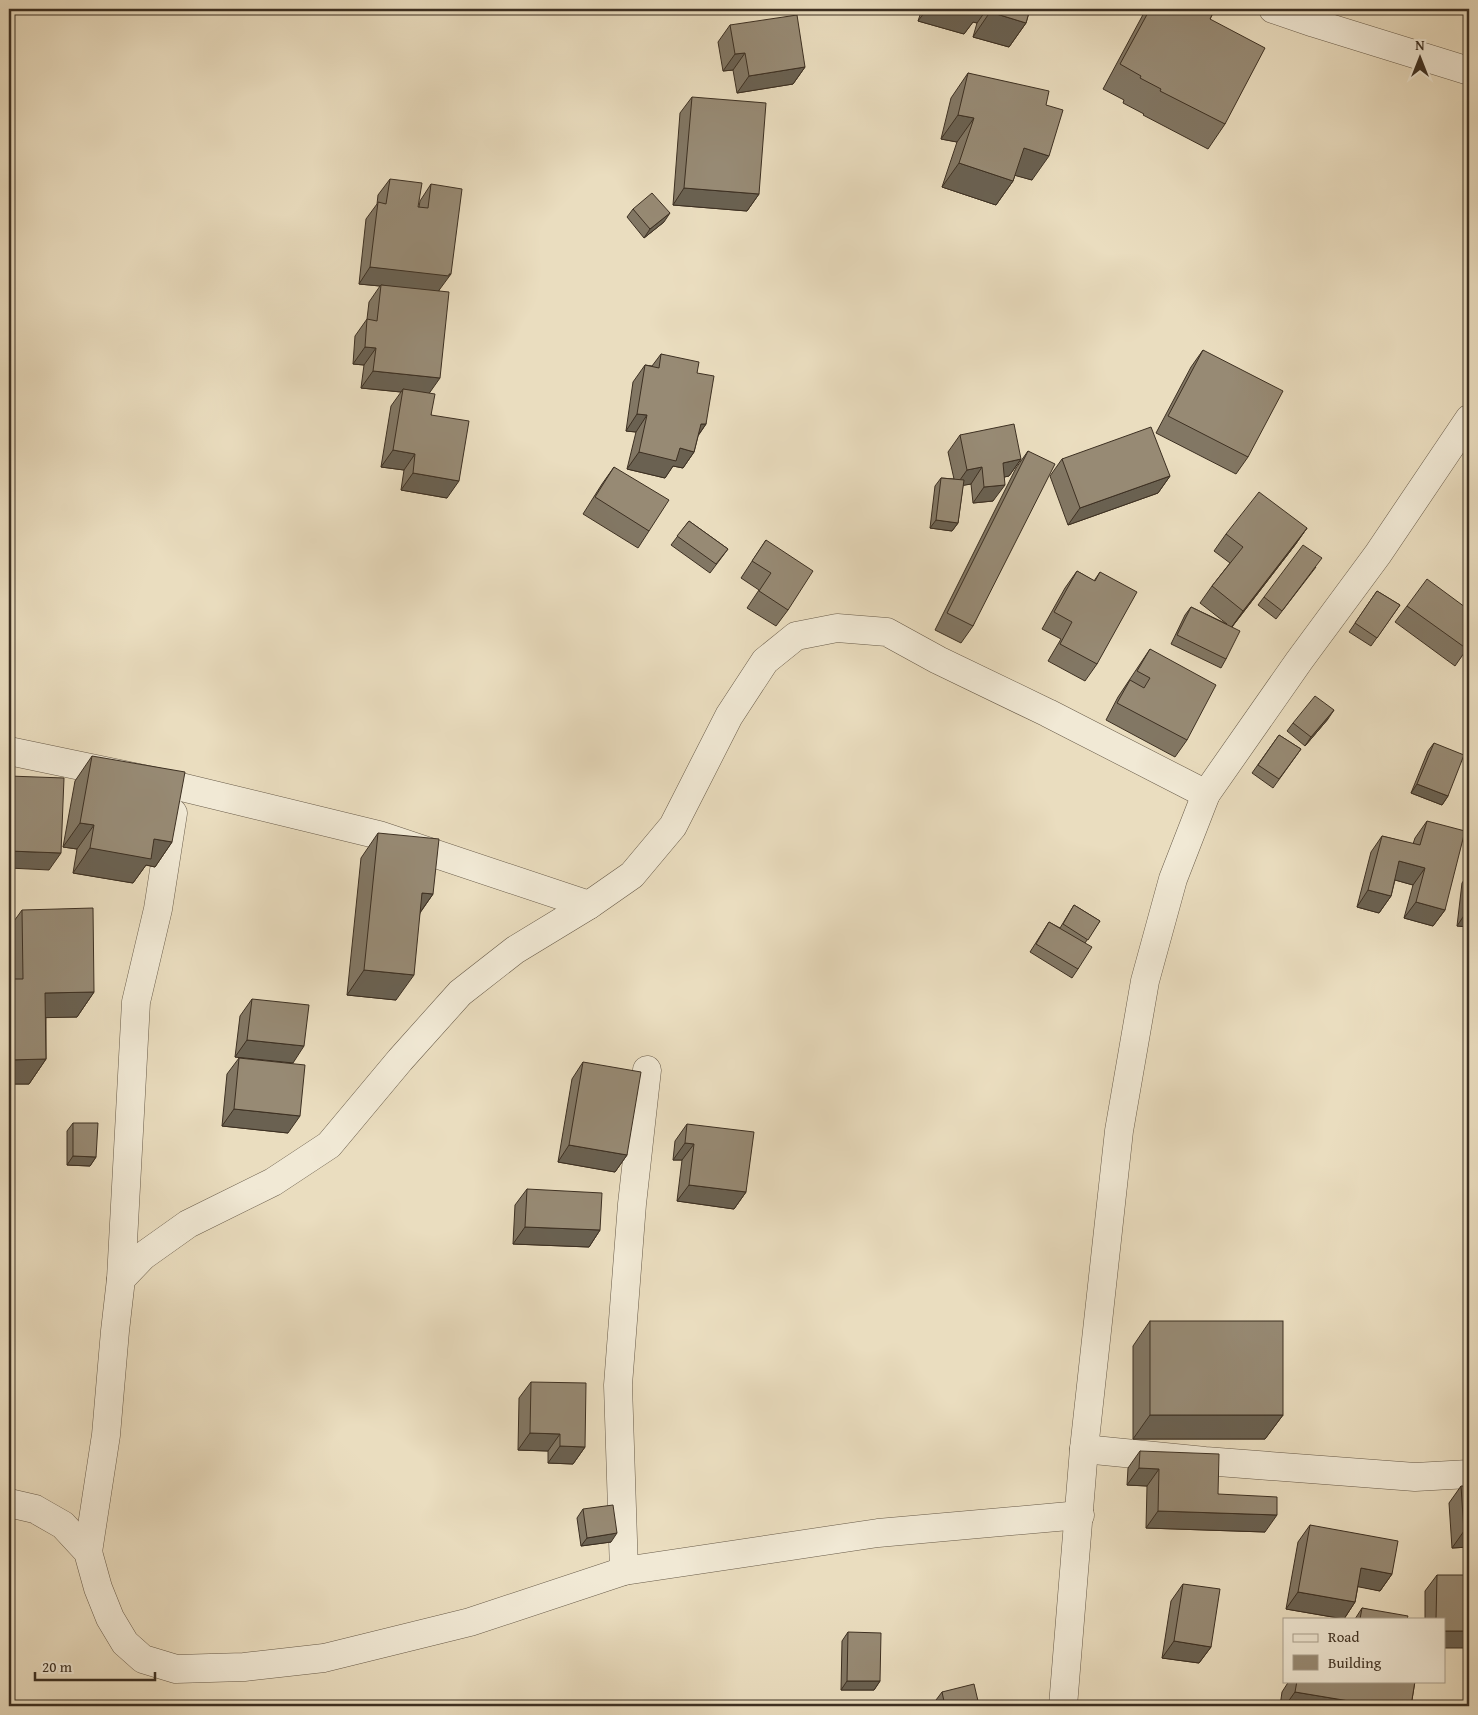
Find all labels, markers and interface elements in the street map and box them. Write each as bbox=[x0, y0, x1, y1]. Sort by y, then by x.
north arrow bbox=[1396, 32, 1446, 82]
text: N bbox=[1415, 35, 1425, 55]
legend bbox=[1283, 1618, 1446, 1682]
text: Road bbox=[1328, 1626, 1359, 1647]
scale bar bbox=[35, 1650, 155, 1682]
text: Building bbox=[1328, 1652, 1382, 1673]
text: 20 m bbox=[42, 1656, 73, 1677]

